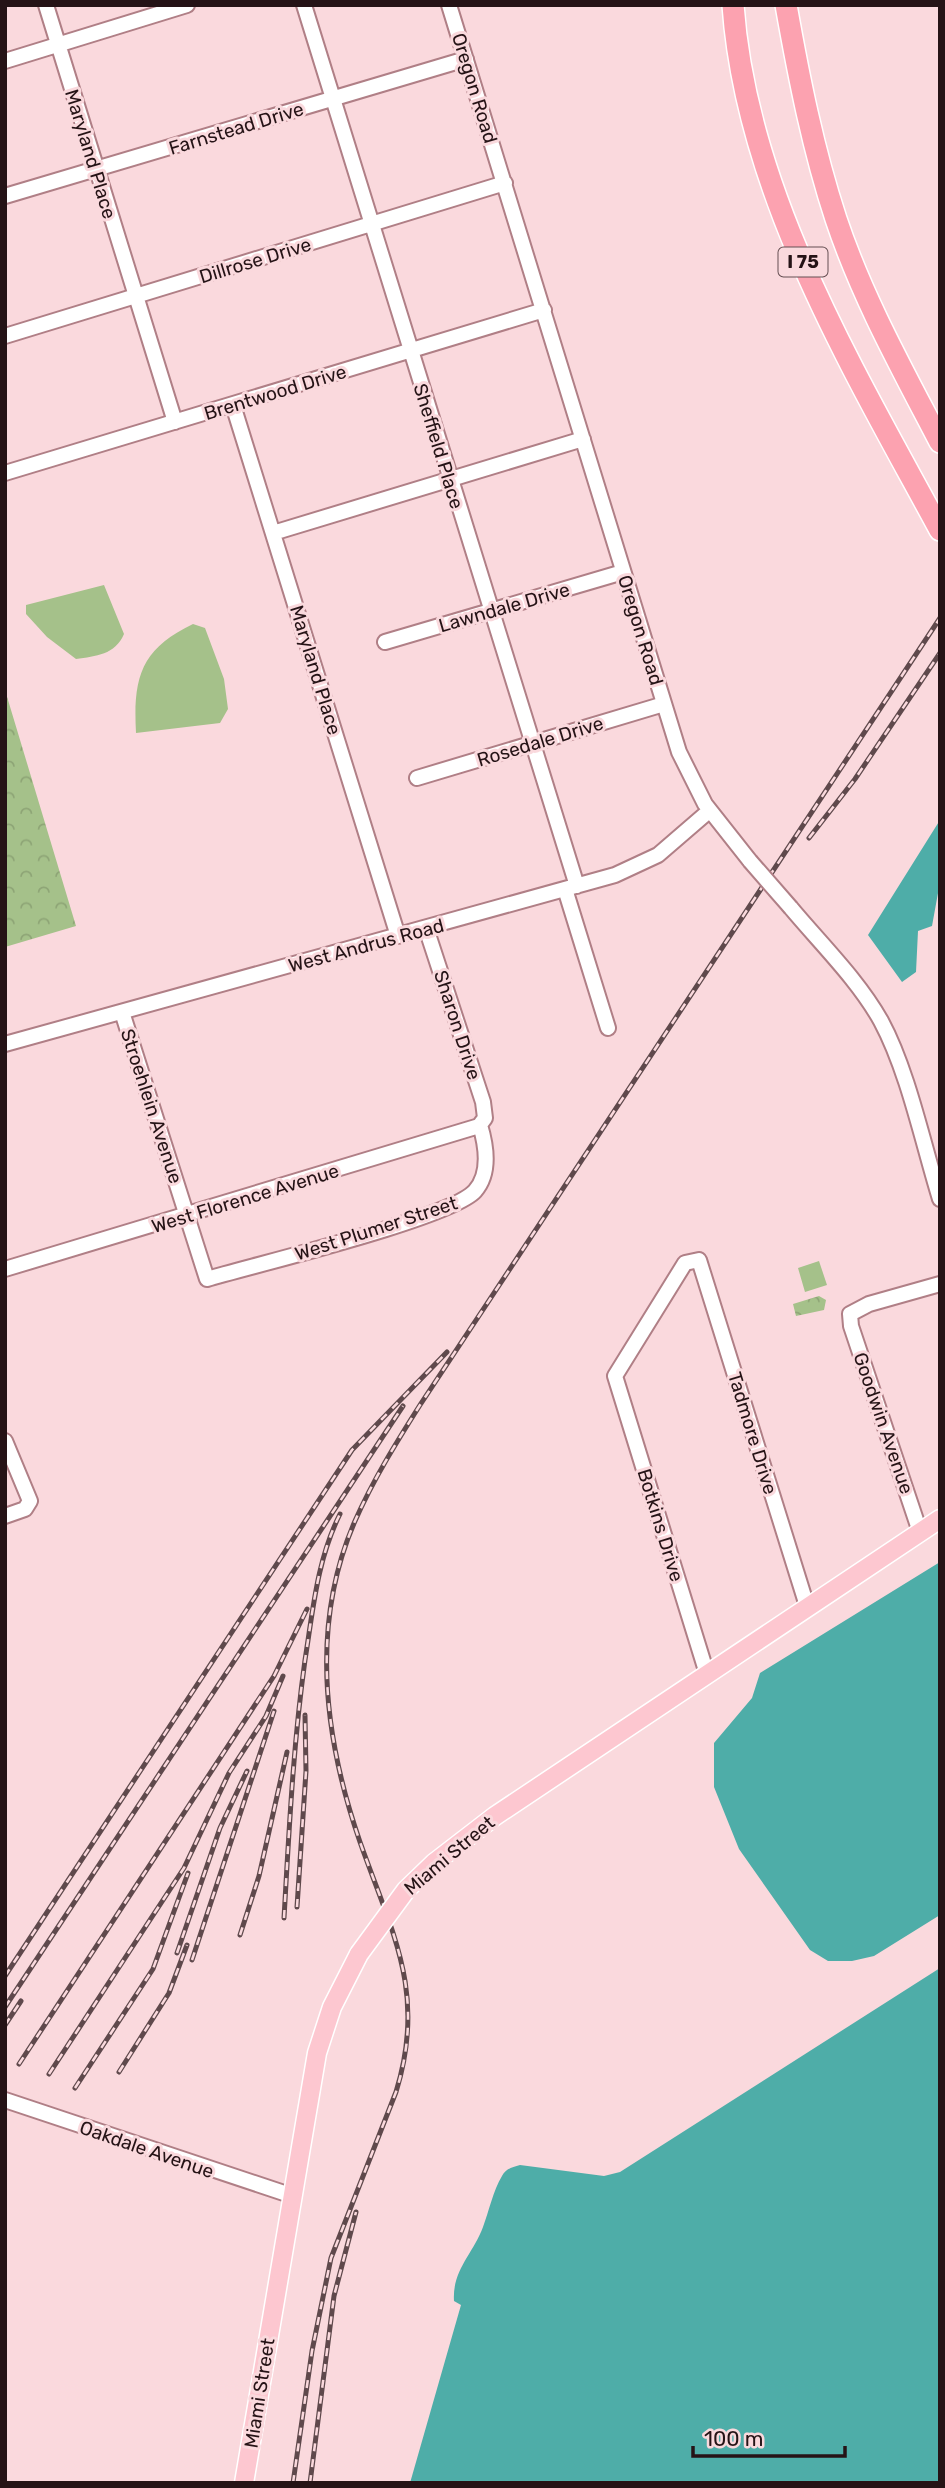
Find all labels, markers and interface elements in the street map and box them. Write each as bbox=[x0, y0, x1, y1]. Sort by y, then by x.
street label: Oregon Road bbox=[447, 30, 502, 146]
street label: Maryland Place bbox=[60, 87, 121, 222]
street label: Farnstead Drive bbox=[166, 97, 306, 160]
street label: Dillrose Drive bbox=[197, 233, 314, 288]
road number: I 75 bbox=[778, 248, 828, 276]
street label: Brentwood Drive bbox=[201, 360, 349, 425]
street label: Sheffield Place bbox=[409, 381, 469, 512]
street label: Oregon Road bbox=[613, 572, 668, 688]
street label: Lawndale Drive bbox=[436, 578, 572, 637]
street label: Maryland Place bbox=[285, 603, 346, 738]
street label: Rosedale Drive bbox=[474, 711, 606, 772]
street label: West Andrus Road bbox=[286, 914, 447, 977]
street label: Sharon Drive bbox=[429, 968, 486, 1083]
street label: Stroehlein Avenue bbox=[116, 1026, 187, 1186]
street label: West Florence Avenue bbox=[149, 1159, 342, 1238]
street label: West Plumer Street bbox=[292, 1191, 461, 1266]
street label: Goodwin Avenue bbox=[849, 1349, 919, 1497]
street label: Tadmore Drive bbox=[723, 1369, 782, 1497]
street label: Botkins Drive bbox=[632, 1466, 689, 1584]
street label: Miami Street bbox=[399, 1810, 500, 1900]
street label: Oakdale Avenue bbox=[77, 2116, 217, 2183]
street label: Miami Street bbox=[239, 2336, 280, 2450]
scale bar bbox=[693, 2414, 845, 2458]
text: 100 m bbox=[704, 2426, 763, 2451]

